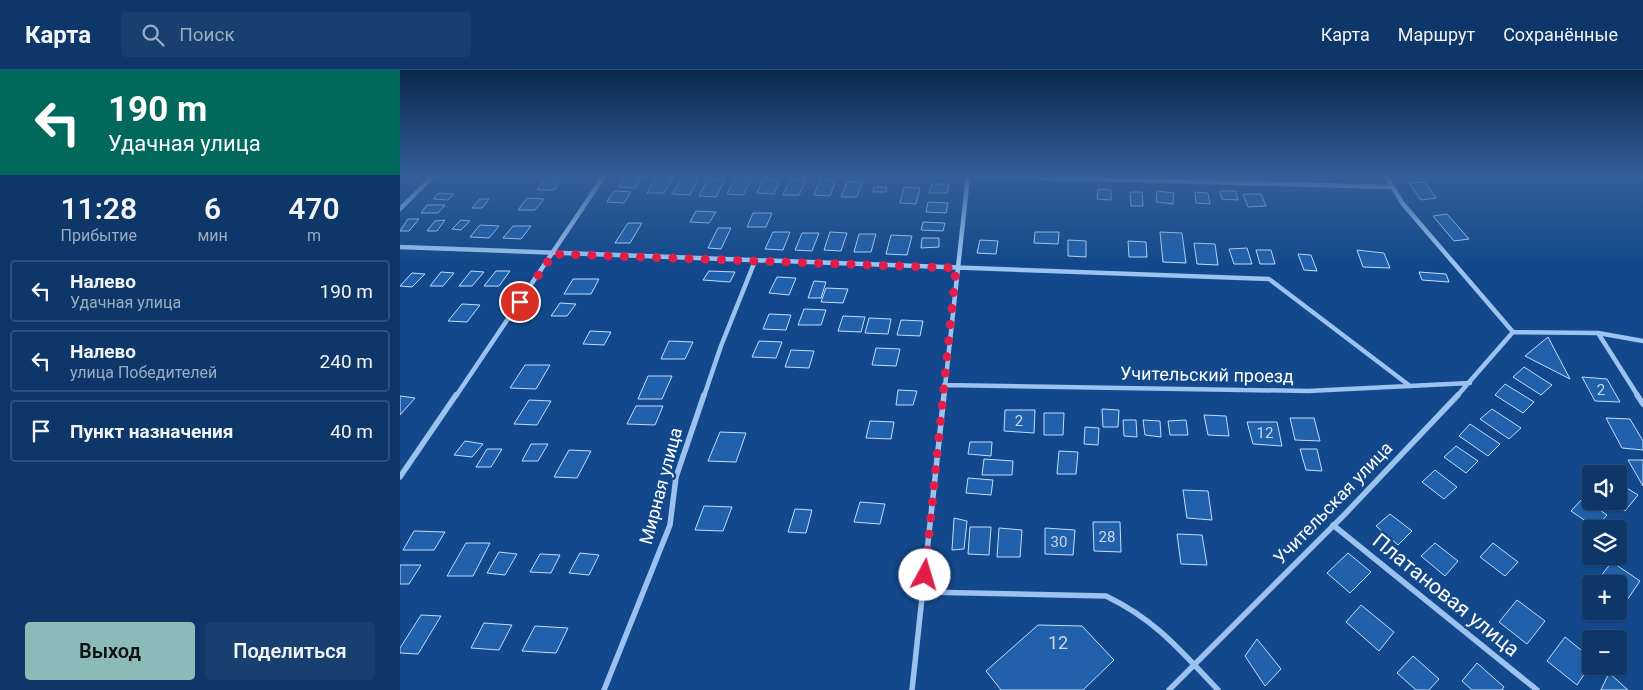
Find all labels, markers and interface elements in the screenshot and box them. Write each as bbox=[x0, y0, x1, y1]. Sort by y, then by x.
search box bbox=[121, 12, 471, 57]
text: Карта bbox=[25, 21, 91, 49]
icon: search bbox=[139, 21, 167, 49]
text: Поиск bbox=[179, 23, 235, 46]
text: Карта bbox=[1321, 24, 1370, 45]
text: Маршрут bbox=[1398, 24, 1475, 45]
text: Сохранённые bbox=[1503, 24, 1618, 45]
text: 190 m bbox=[108, 89, 207, 130]
icon: left bbox=[25, 90, 90, 155]
text: Удачная улица bbox=[108, 131, 261, 156]
text: 11:28 bbox=[60, 191, 137, 226]
text: 6 bbox=[204, 191, 221, 226]
text: 470 bbox=[288, 191, 340, 226]
text: Прибытие bbox=[61, 226, 137, 245]
text: мин bbox=[197, 226, 228, 245]
text: m bbox=[307, 226, 321, 245]
text: Налево bbox=[70, 270, 136, 293]
icon: left bbox=[27, 277, 55, 305]
text: 190 m bbox=[320, 280, 373, 303]
pin bbox=[499, 281, 541, 323]
icon: arrive bbox=[506, 288, 534, 316]
text: Удачная улица bbox=[70, 293, 181, 312]
text: Налево bbox=[70, 340, 136, 363]
icon: left bbox=[27, 347, 55, 375]
text: 240 m bbox=[320, 350, 373, 373]
street label: Учительский проезд bbox=[1120, 362, 1294, 387]
text: улица Победителей bbox=[70, 363, 217, 382]
house number: 2 bbox=[1597, 381, 1605, 399]
house number: 2 bbox=[1015, 412, 1023, 430]
icon: arrive bbox=[27, 417, 55, 445]
text: Пункт назначения bbox=[70, 420, 233, 443]
text: 40 m bbox=[330, 420, 373, 443]
house number: 12 bbox=[1257, 424, 1273, 442]
street label: Мирная улица bbox=[635, 425, 686, 547]
street label: Учительская улица bbox=[1269, 437, 1396, 568]
map controls bbox=[1582, 465, 1627, 675]
button: sound bbox=[1582, 465, 1627, 510]
button: layers bbox=[1582, 520, 1627, 565]
house number: 28 bbox=[1099, 528, 1115, 546]
street label: Платановая улица bbox=[1368, 529, 1524, 661]
house number: 30 bbox=[1051, 533, 1067, 551]
position arrow bbox=[898, 548, 950, 600]
button: + bbox=[1582, 575, 1627, 620]
button: Выход bbox=[25, 622, 195, 680]
button: Поделиться bbox=[205, 622, 375, 680]
button: − bbox=[1582, 630, 1627, 675]
house number: 12 bbox=[1048, 632, 1068, 653]

